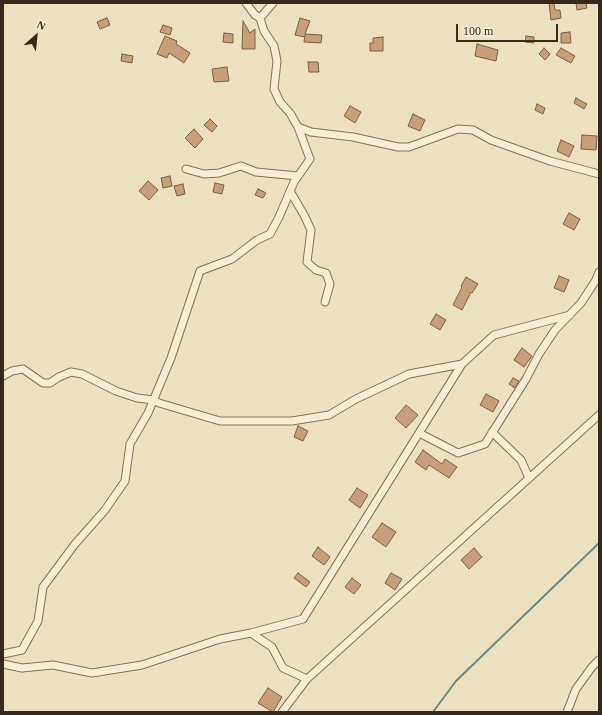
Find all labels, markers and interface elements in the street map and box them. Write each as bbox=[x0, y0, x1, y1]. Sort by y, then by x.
north arrow bbox=[16, 16, 56, 56]
scale bar bbox=[458, 16, 560, 42]
text: N bbox=[35, 18, 48, 32]
text: 100 m bbox=[463, 24, 493, 38]

